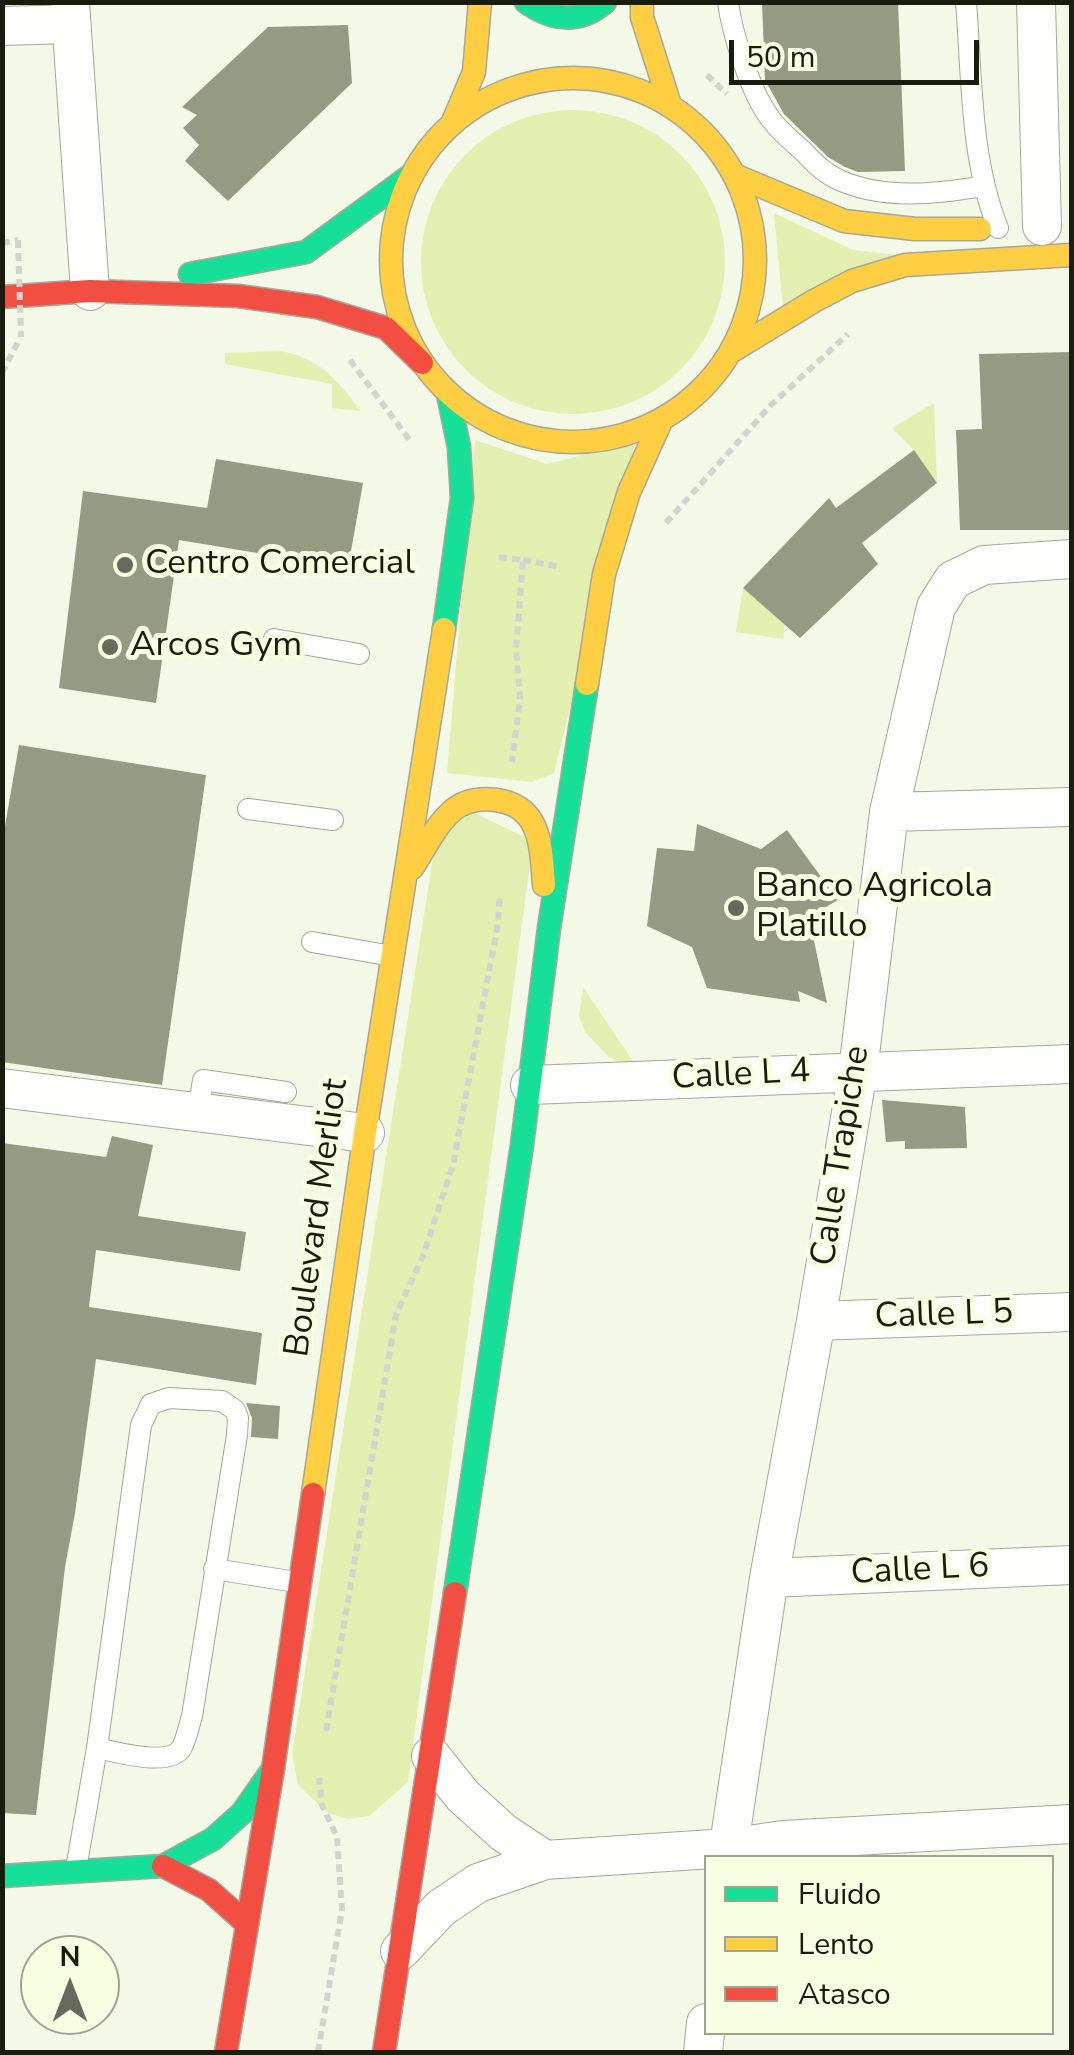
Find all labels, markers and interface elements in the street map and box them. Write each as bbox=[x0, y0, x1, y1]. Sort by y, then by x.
scale bar bbox=[734, 20, 984, 82]
text: 50 m bbox=[746, 37, 815, 78]
place label: Centro Comercial bbox=[145, 544, 415, 586]
marker: Centro Comercial bbox=[114, 554, 136, 576]
place label: Arcos Gym bbox=[130, 626, 302, 668]
marker: Arcos Gym bbox=[99, 636, 121, 658]
place label: Banco Agricola Platillo bbox=[756, 867, 993, 949]
marker: Banco Agricola Platillo bbox=[725, 897, 747, 919]
street label: Calle Trapiche bbox=[804, 1043, 880, 1269]
street label: Calle L 4 bbox=[671, 1051, 811, 1101]
street label: Boulevard Merliot bbox=[278, 1076, 358, 1360]
street label: Calle L 5 bbox=[874, 1293, 1014, 1339]
street label: Calle L 6 bbox=[850, 1546, 990, 1596]
legend bbox=[704, 1855, 1054, 2035]
text: Fluido bbox=[798, 1874, 881, 1915]
text: Lento bbox=[798, 1924, 874, 1965]
north arrow bbox=[20, 1935, 120, 2035]
text: N bbox=[60, 1938, 80, 1976]
text: Atasco bbox=[798, 1974, 891, 2015]

